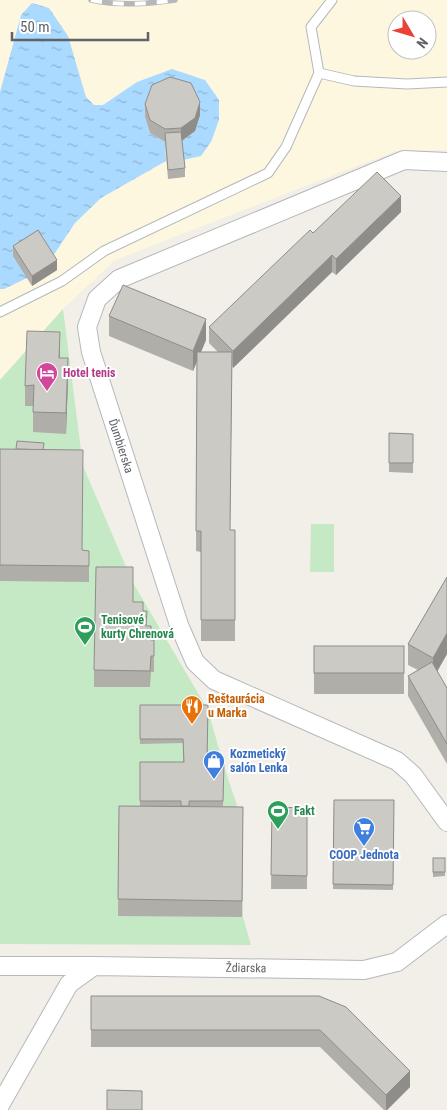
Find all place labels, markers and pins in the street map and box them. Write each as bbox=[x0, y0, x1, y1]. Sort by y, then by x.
hotel icon: Hotel tenis bbox=[35, 361, 59, 392]
place label: Hotel tenis bbox=[63, 366, 116, 380]
place label: Tenisové kurty Chrenová bbox=[101, 613, 174, 641]
sports icon: Tenisové kurty Chrenová bbox=[73, 615, 97, 646]
place label: Reštaurácia u Marka bbox=[208, 692, 265, 720]
restaurant icon: Reštaurácia u Marka bbox=[180, 694, 204, 725]
place label: Kozmetický salón Lenka bbox=[230, 747, 288, 775]
shop icon: Kozmetický salón Lenka bbox=[202, 749, 226, 780]
sports icon: Fakt bbox=[266, 799, 290, 830]
place label: Fakt bbox=[294, 804, 315, 818]
supermarket icon: COOP Jednota bbox=[352, 816, 376, 847]
place label: COOP Jednota bbox=[329, 848, 399, 862]

